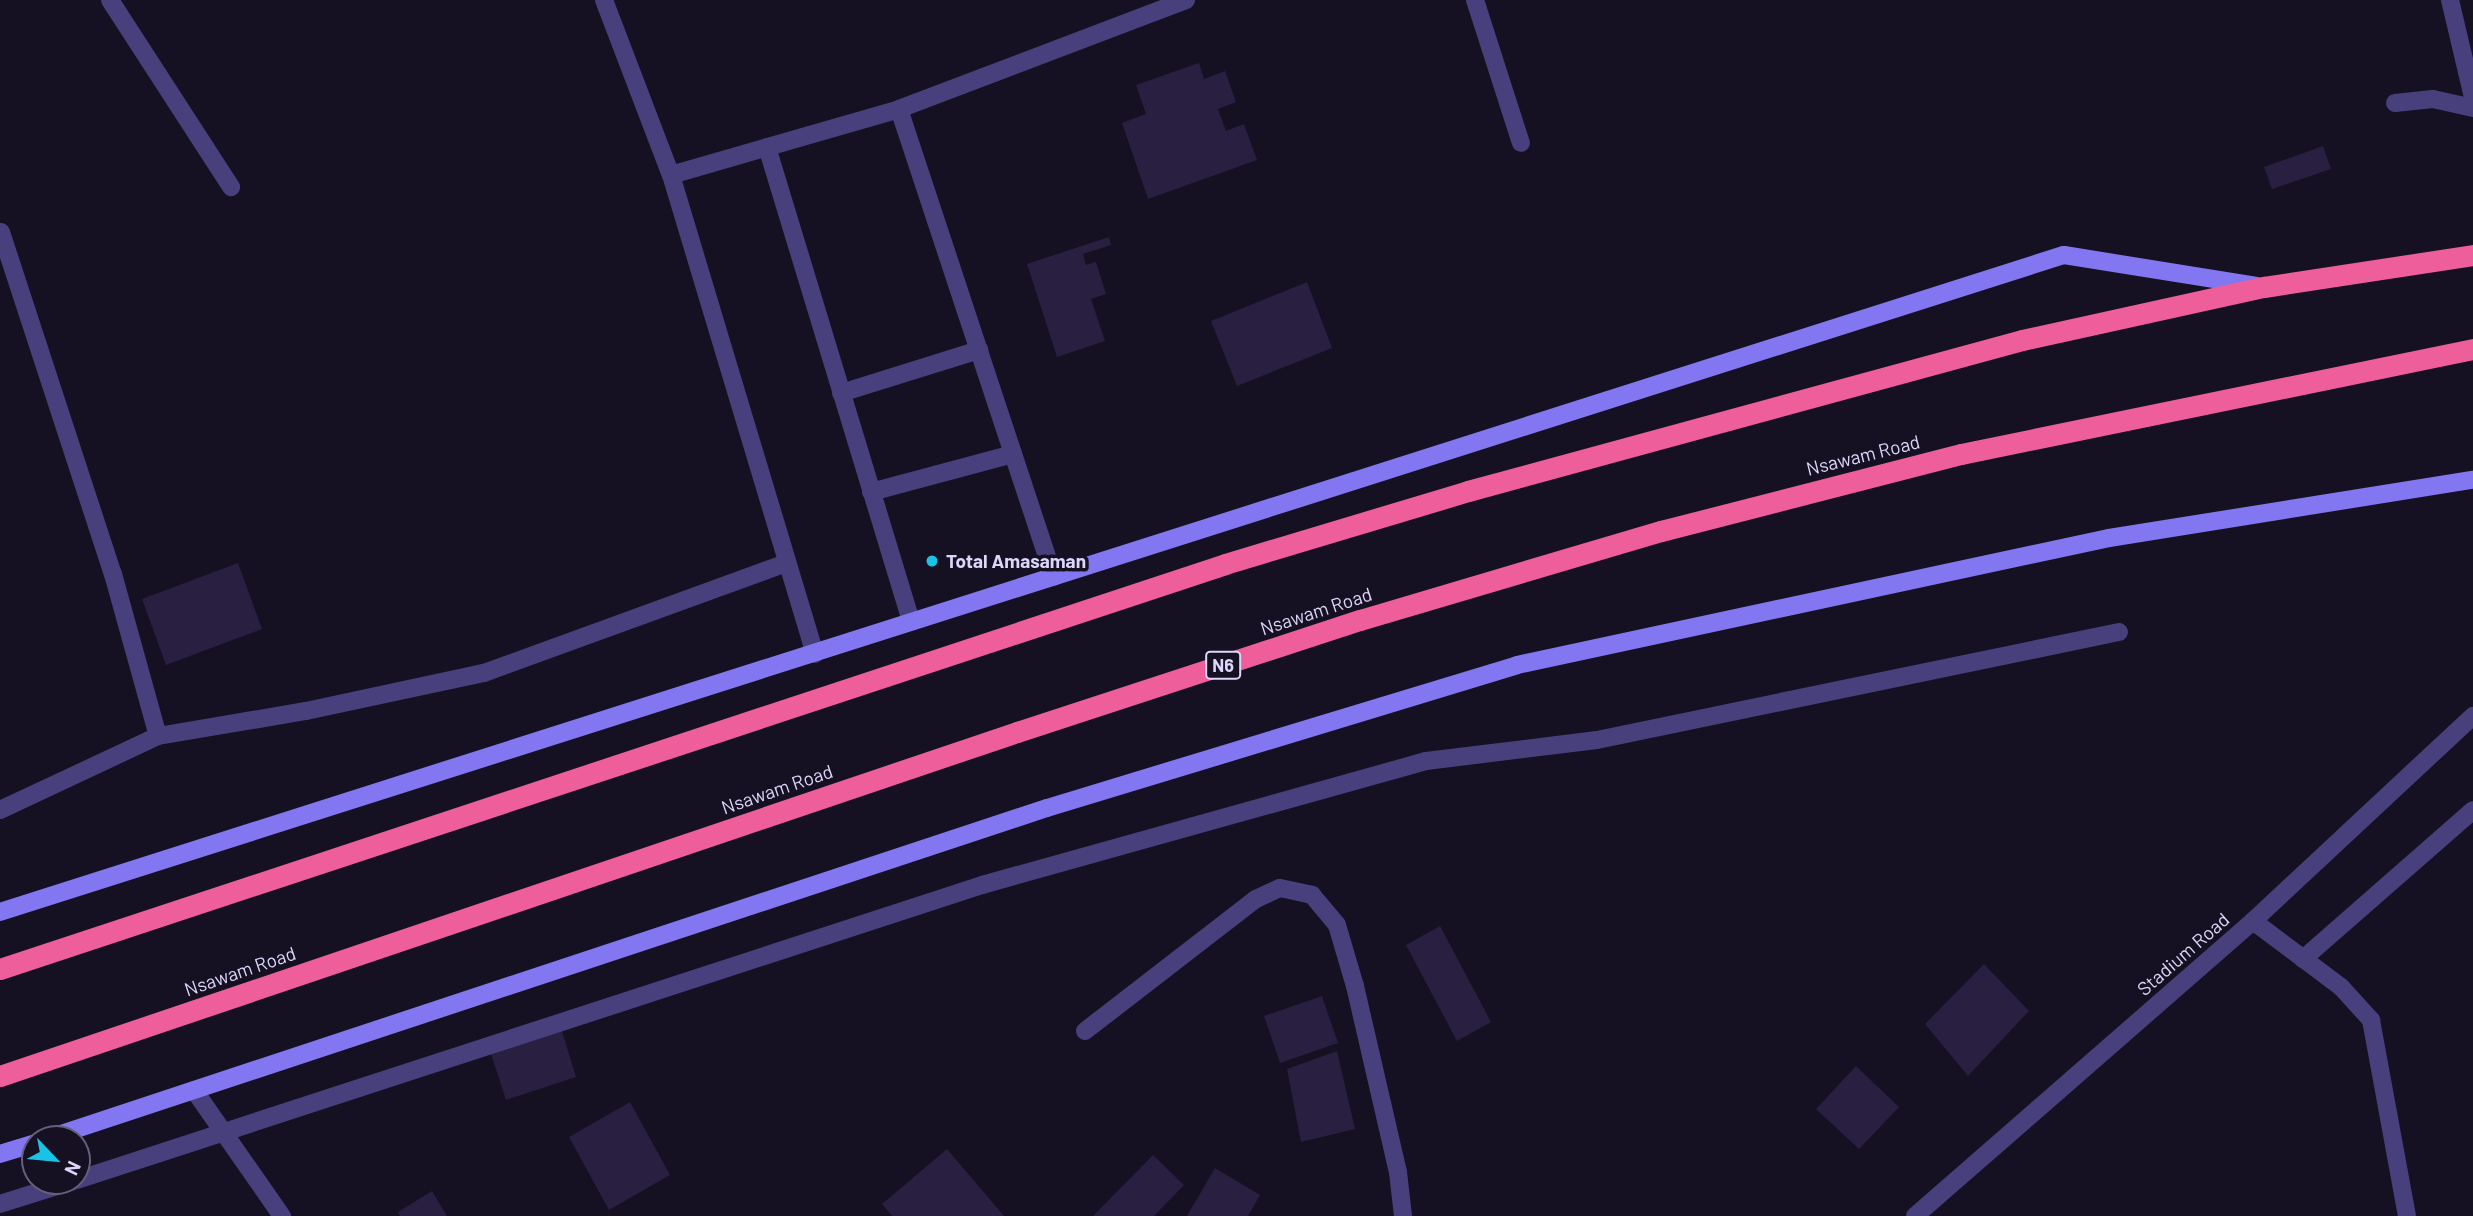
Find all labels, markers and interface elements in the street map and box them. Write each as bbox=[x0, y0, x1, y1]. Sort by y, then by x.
street label: Nsawam Road bbox=[1804, 430, 1922, 480]
place label: Total Amasaman bbox=[946, 550, 1086, 572]
marker: Total Amasaman bbox=[924, 553, 940, 569]
street label: Nsawam Road bbox=[1257, 582, 1375, 640]
road number: N6 bbox=[1204, 650, 1242, 680]
street label: Nsawam Road bbox=[718, 759, 836, 819]
street label: Stadium Road bbox=[2132, 908, 2234, 1000]
street label: Nsawam Road bbox=[181, 941, 299, 1001]
north arrow bbox=[21, 1125, 91, 1195]
text: N bbox=[60, 1158, 87, 1179]

